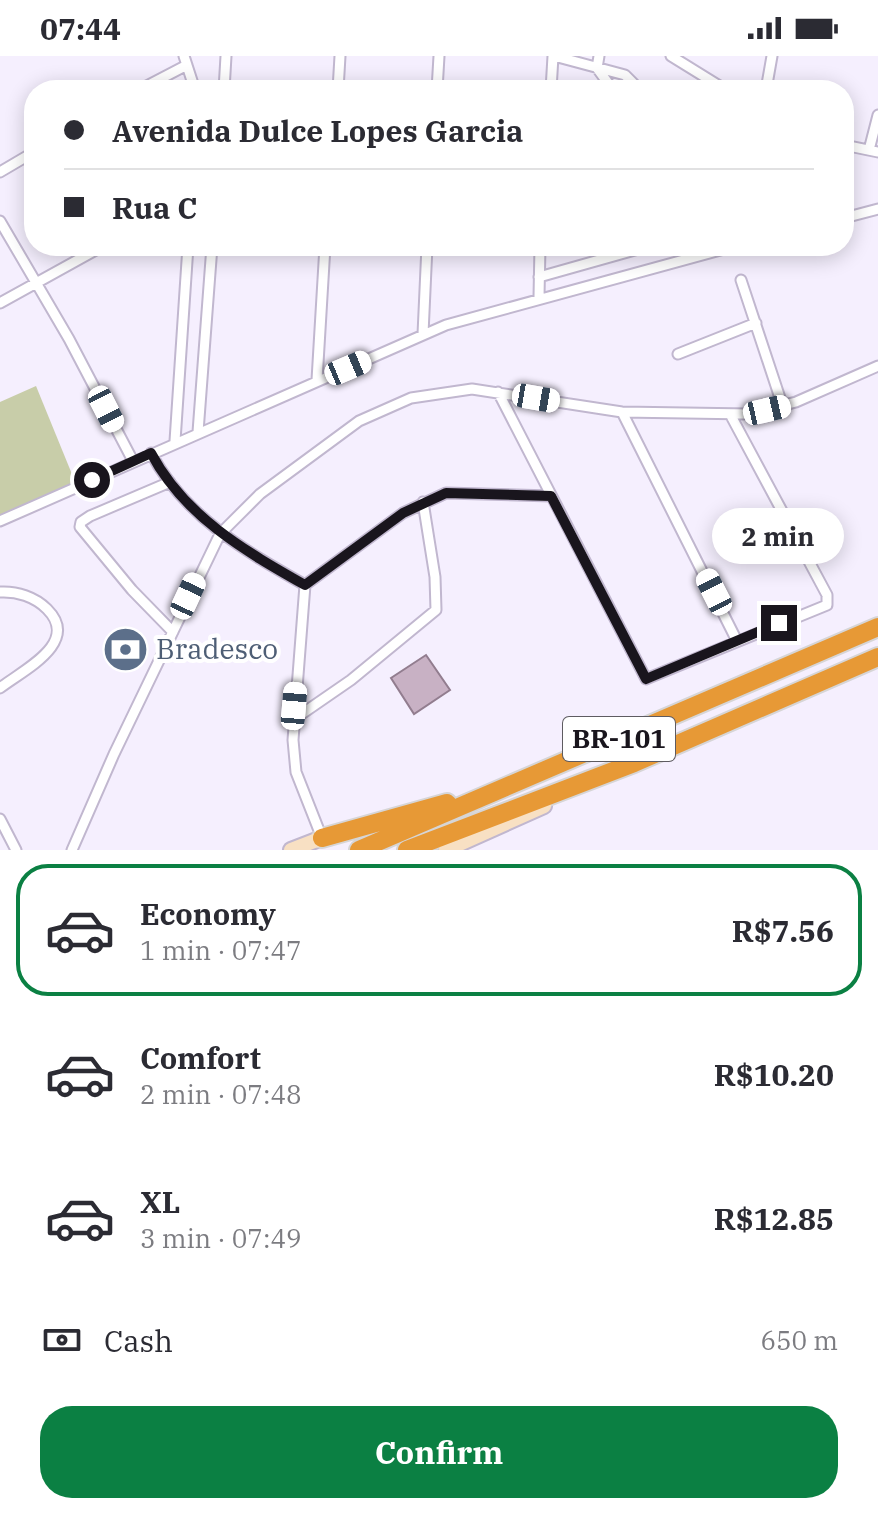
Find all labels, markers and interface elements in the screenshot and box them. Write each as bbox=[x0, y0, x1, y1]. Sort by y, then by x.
text: 07:44 bbox=[40, 9, 121, 48]
text: Avenida Dulce Lopes Garcia bbox=[112, 111, 523, 150]
text: Rua C bbox=[112, 188, 197, 227]
car bbox=[321, 348, 375, 388]
car bbox=[84, 382, 128, 436]
car bbox=[510, 382, 562, 414]
car bbox=[741, 393, 793, 427]
route start bbox=[74, 462, 110, 498]
callout: 2 min bbox=[713, 507, 845, 563]
text: 2 min bbox=[742, 519, 814, 553]
car bbox=[692, 565, 736, 619]
car bbox=[167, 569, 209, 623]
route end bbox=[761, 605, 797, 641]
bank icon: Bradesco bbox=[101, 625, 149, 673]
place label: Bradesco bbox=[156, 630, 278, 667]
car bbox=[280, 681, 308, 731]
road number: BR-101 bbox=[563, 717, 675, 761]
icon: car bbox=[44, 894, 116, 966]
text: Economy bbox=[140, 894, 276, 933]
text: R$7.56 bbox=[732, 911, 834, 950]
text: 1 min · 07:47 bbox=[140, 933, 302, 967]
icon: car bbox=[44, 1038, 116, 1110]
text: Comfort bbox=[140, 1038, 261, 1077]
text: R$10.20 bbox=[714, 1055, 834, 1094]
text: 2 min · 07:48 bbox=[140, 1077, 302, 1111]
icon: car bbox=[44, 1182, 116, 1254]
text: XL bbox=[140, 1182, 180, 1221]
text: R$12.85 bbox=[714, 1199, 834, 1238]
text: 3 min · 07:49 bbox=[140, 1221, 302, 1255]
icon: cash bbox=[40, 1318, 84, 1362]
text: Cash bbox=[104, 1321, 173, 1360]
text: 650 m bbox=[760, 1323, 838, 1357]
button: Confirm bbox=[40, 1406, 838, 1498]

